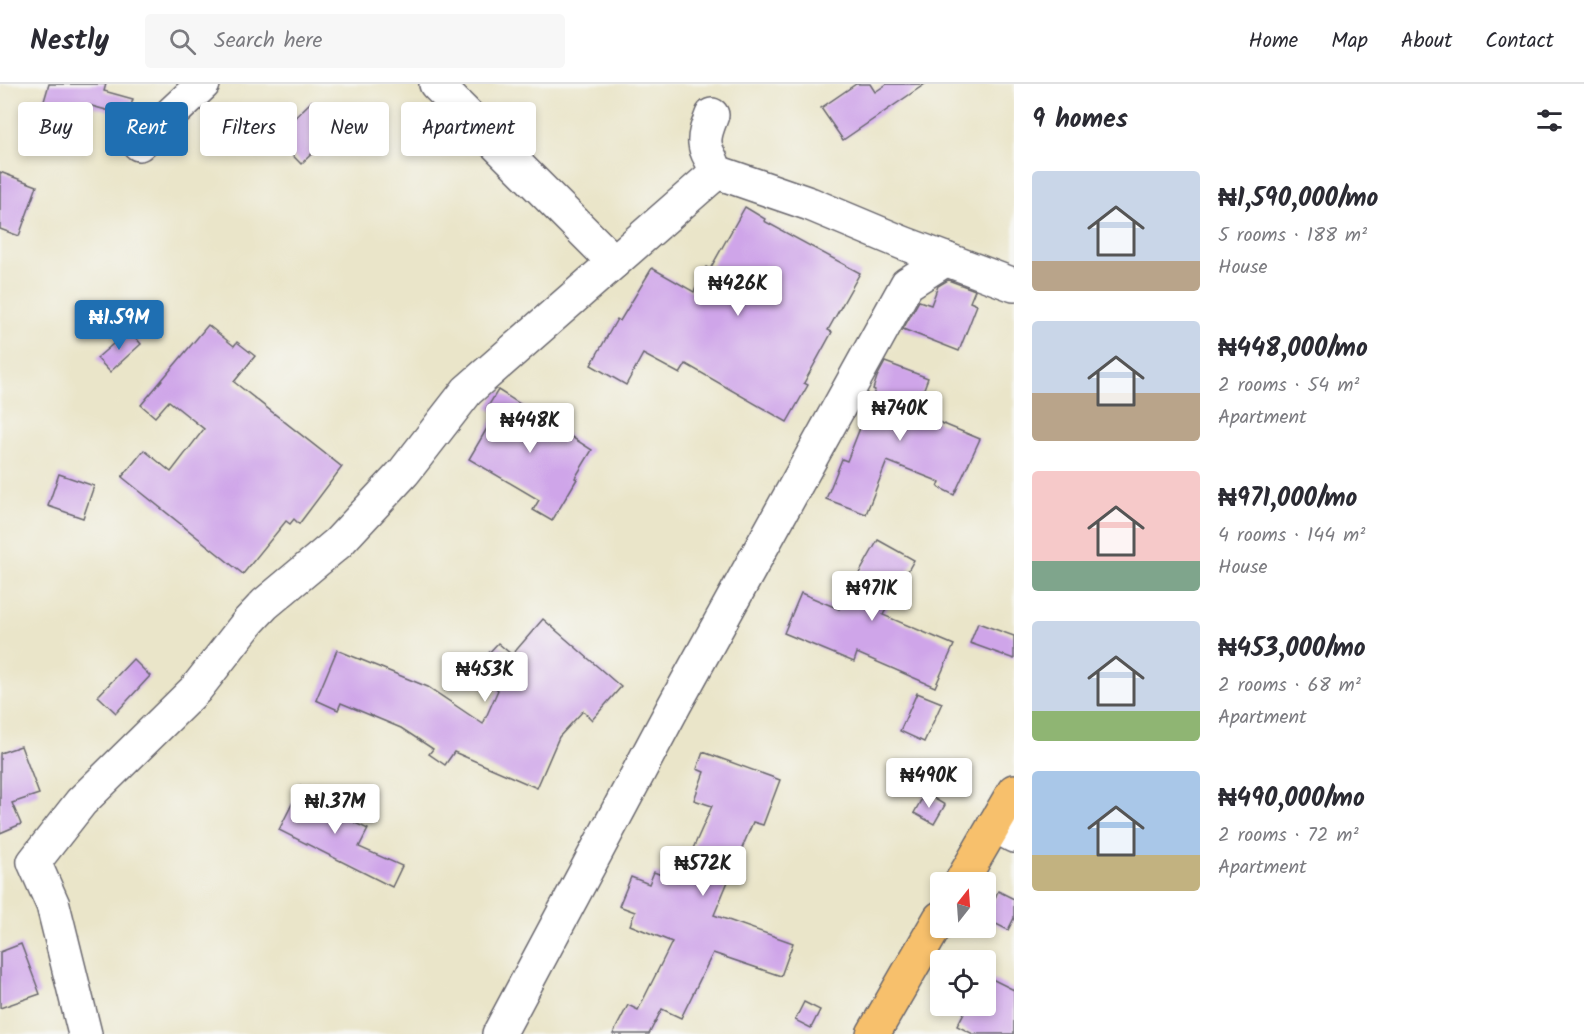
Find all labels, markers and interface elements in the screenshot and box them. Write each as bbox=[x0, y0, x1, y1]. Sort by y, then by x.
search box bbox=[145, 14, 565, 68]
text: Nestly bbox=[30, 19, 109, 64]
text: Search here bbox=[214, 24, 323, 59]
icon: search bbox=[166, 25, 199, 58]
text: Home bbox=[1249, 25, 1298, 58]
text: Map bbox=[1331, 25, 1368, 58]
text: About bbox=[1401, 25, 1452, 58]
text: Contact bbox=[1485, 25, 1554, 58]
text: 9 homes bbox=[1032, 99, 1128, 141]
chip: Buy bbox=[18, 102, 93, 156]
chip: Rent bbox=[105, 102, 188, 156]
chip: Filters bbox=[200, 102, 297, 156]
chip: New bbox=[309, 102, 389, 156]
chip: Apartment bbox=[401, 102, 536, 156]
icon: filters bbox=[1533, 104, 1566, 137]
text: ₦1,590,000/mo bbox=[1218, 178, 1378, 220]
icon: home bbox=[1080, 195, 1152, 267]
text: 5 rooms · 188 m² bbox=[1218, 220, 1367, 252]
text: House bbox=[1218, 252, 1268, 284]
pin: ₦426K bbox=[696, 266, 780, 317]
text: ₦426K bbox=[708, 269, 768, 301]
pin: ₦1.59M bbox=[70, 300, 168, 351]
text: ₦1.59M bbox=[89, 303, 149, 335]
text: ₦448,000/mo bbox=[1218, 328, 1368, 370]
icon: home bbox=[1080, 345, 1152, 417]
text: 2 rooms · 54 m² bbox=[1218, 370, 1359, 402]
pin: ₦740K bbox=[858, 391, 942, 442]
text: ₦740K bbox=[871, 394, 929, 426]
text: Apartment bbox=[1218, 402, 1307, 434]
pin: ₦448K bbox=[488, 403, 572, 454]
text: ₦448K bbox=[500, 406, 560, 438]
text: ₦971,000/mo bbox=[1218, 478, 1357, 520]
icon: home bbox=[1080, 495, 1152, 567]
text: 4 rooms · 144 m² bbox=[1218, 520, 1365, 552]
text: House bbox=[1218, 552, 1268, 584]
pin: ₦971K bbox=[830, 571, 914, 622]
text: ₦971K bbox=[846, 574, 898, 606]
text: ₦453,000/mo bbox=[1218, 628, 1366, 670]
icon: home bbox=[1080, 645, 1152, 717]
pin: ₦453K bbox=[443, 652, 527, 703]
text: ₦453K bbox=[456, 655, 514, 687]
text: 2 rooms · 68 m² bbox=[1218, 670, 1361, 702]
text: Apartment bbox=[1218, 702, 1307, 734]
pin: ₦490K bbox=[887, 758, 971, 809]
text: ₦490K bbox=[900, 761, 958, 793]
text: ₦490,000/mo bbox=[1218, 778, 1365, 820]
pin: ₦1.37M bbox=[286, 784, 384, 835]
text: ₦1.37M bbox=[305, 787, 365, 819]
icon: home bbox=[1080, 795, 1152, 867]
text: 2 rooms · 72 m² bbox=[1218, 820, 1359, 852]
pin: ₦572K bbox=[661, 846, 745, 897]
text: ₦572K bbox=[674, 849, 732, 881]
text: Apartment bbox=[1218, 852, 1307, 884]
north arrow bbox=[930, 872, 996, 938]
map controls bbox=[930, 872, 996, 1016]
button: locate bbox=[930, 950, 996, 1016]

